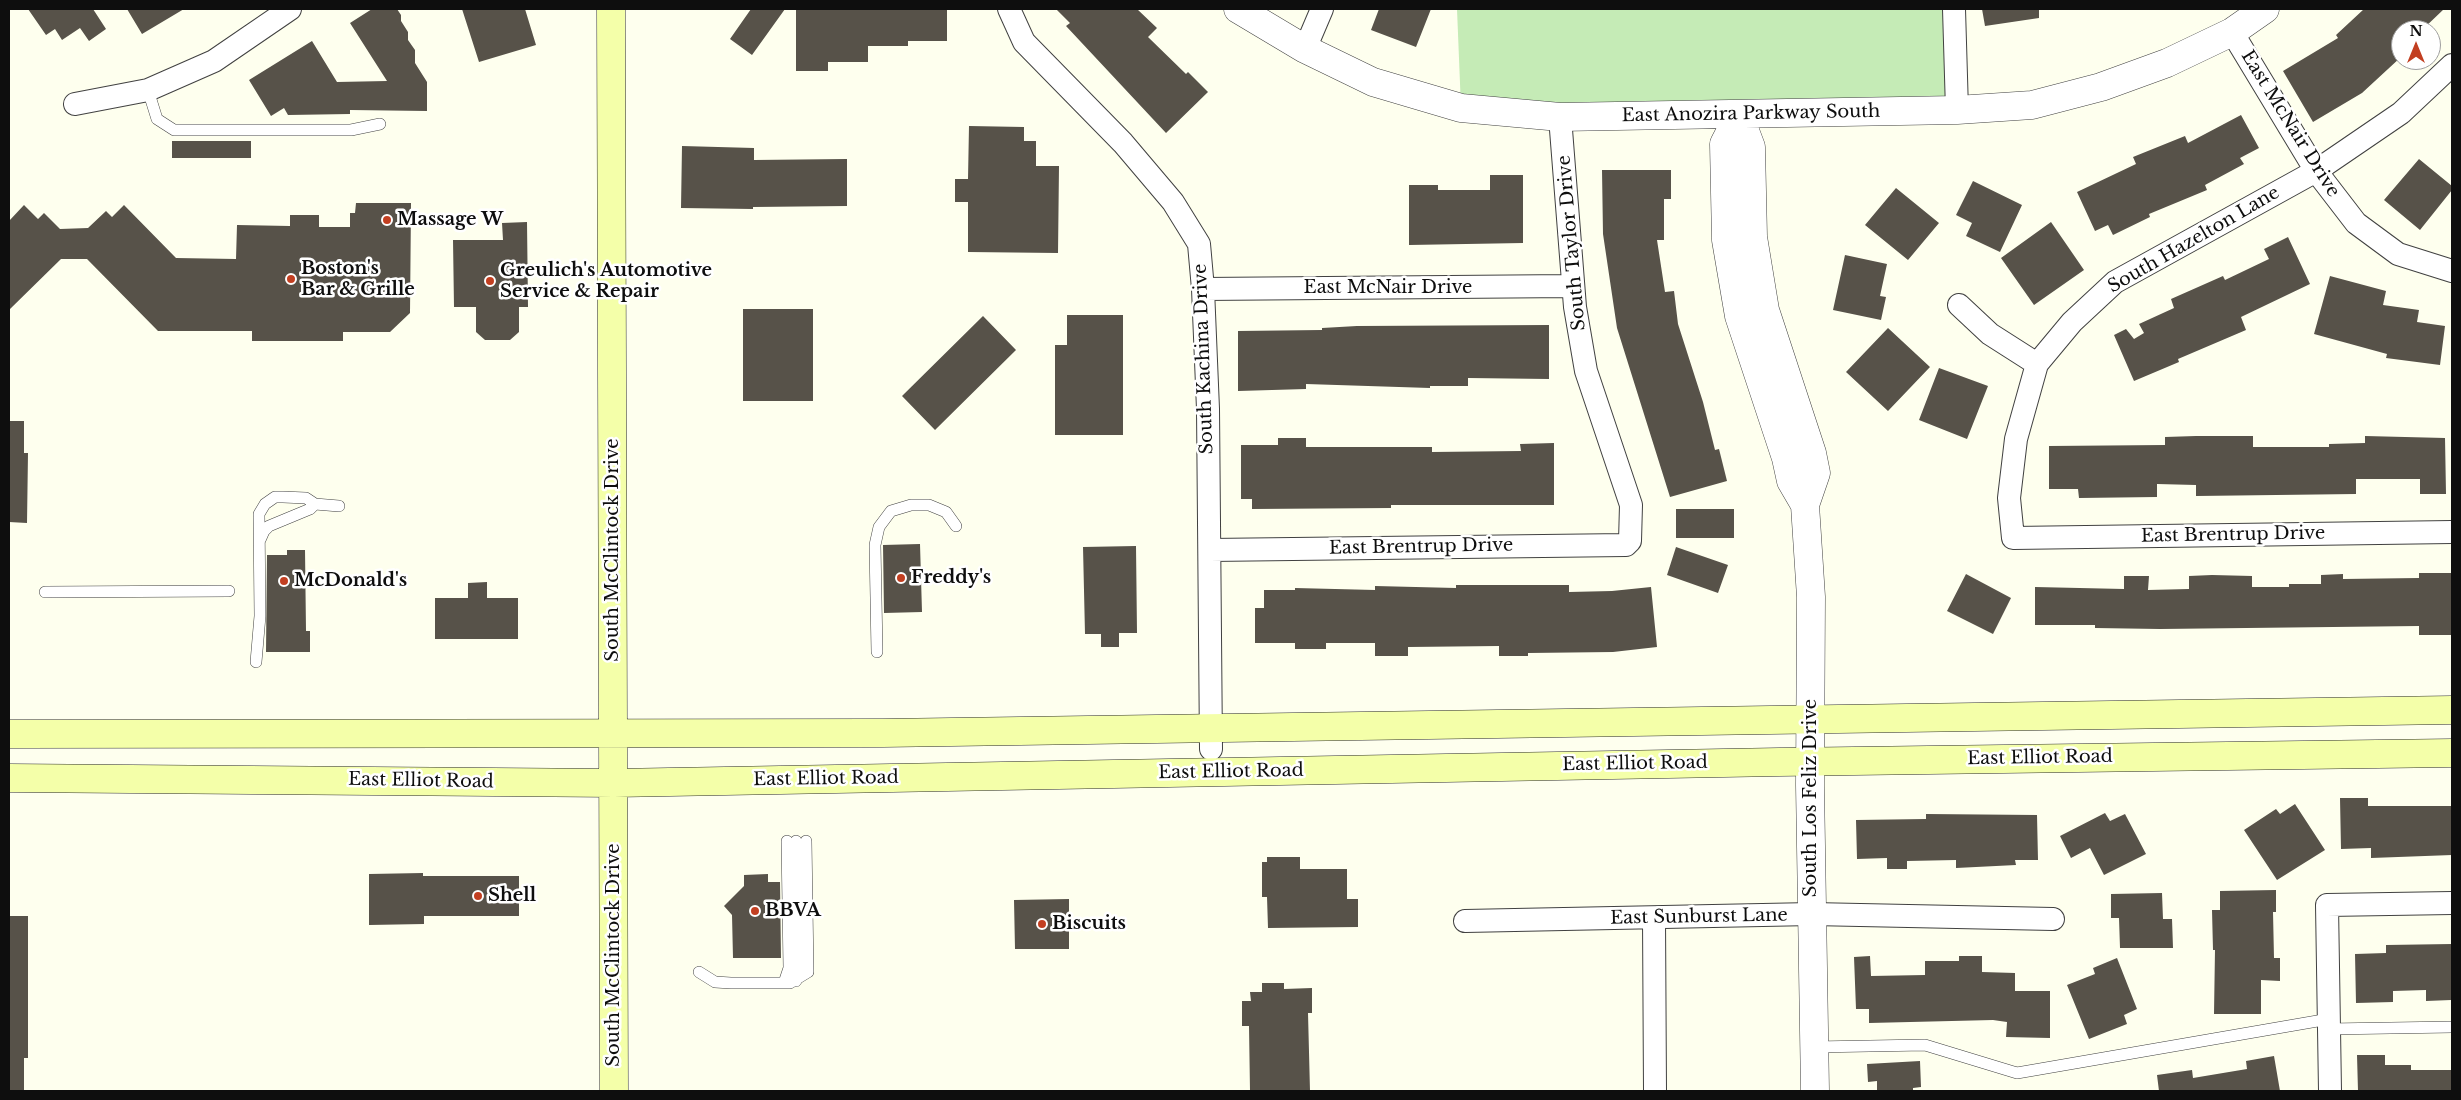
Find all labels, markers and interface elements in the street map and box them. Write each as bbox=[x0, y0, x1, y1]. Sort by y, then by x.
north arrow bbox=[2391, 20, 2441, 70]
text: N bbox=[2409, 22, 2423, 40]
street label: East McNair Drive bbox=[2236, 47, 2344, 201]
street label: East Anozira Parkway South bbox=[1621, 101, 1881, 127]
street label: South Taylor Drive bbox=[1554, 154, 1590, 332]
street label: South Hazelton Lane bbox=[2104, 182, 2284, 298]
place label: Massage W bbox=[397, 209, 503, 231]
marker: Massage W bbox=[381, 214, 393, 226]
place label: Boston's Bar & Grille bbox=[301, 258, 415, 300]
place label: Greulich's Automotive Service & Repair bbox=[500, 260, 712, 302]
street label: South Kachina Drive bbox=[1190, 263, 1218, 455]
marker: Boston's Bar & Grille bbox=[285, 273, 297, 285]
marker: Greulich's Automotive Service & Repair bbox=[484, 275, 496, 287]
street label: East McNair Drive bbox=[1304, 277, 1472, 299]
street label: South McClintock Drive bbox=[602, 438, 624, 662]
street label: East Brentrup Drive bbox=[2141, 523, 2325, 547]
street label: East Brentrup Drive bbox=[1329, 535, 1513, 559]
place label: Freddy's bbox=[911, 567, 991, 589]
place label: McDonald's bbox=[294, 570, 407, 592]
marker: Freddy's bbox=[895, 572, 907, 584]
marker: McDonald's bbox=[278, 575, 290, 587]
street label: South Los Feliz Drive bbox=[1800, 699, 1822, 897]
street label: East Elliot Road bbox=[1967, 746, 2113, 770]
street label: East Elliot Road bbox=[1562, 752, 1708, 776]
street label: East Elliot Road bbox=[1158, 760, 1304, 784]
street label: East Elliot Road bbox=[753, 767, 899, 791]
street label: East Elliot Road bbox=[348, 769, 494, 793]
street label: South McClintock Drive bbox=[603, 843, 625, 1067]
place label: Shell bbox=[488, 885, 536, 907]
marker: Shell bbox=[472, 890, 484, 902]
place label: BBVA bbox=[765, 900, 821, 922]
marker: BBVA bbox=[749, 905, 761, 917]
street label: East Sunburst Lane bbox=[1610, 905, 1788, 929]
place label: Biscuits bbox=[1052, 913, 1126, 935]
marker: Biscuits bbox=[1036, 918, 1048, 930]

